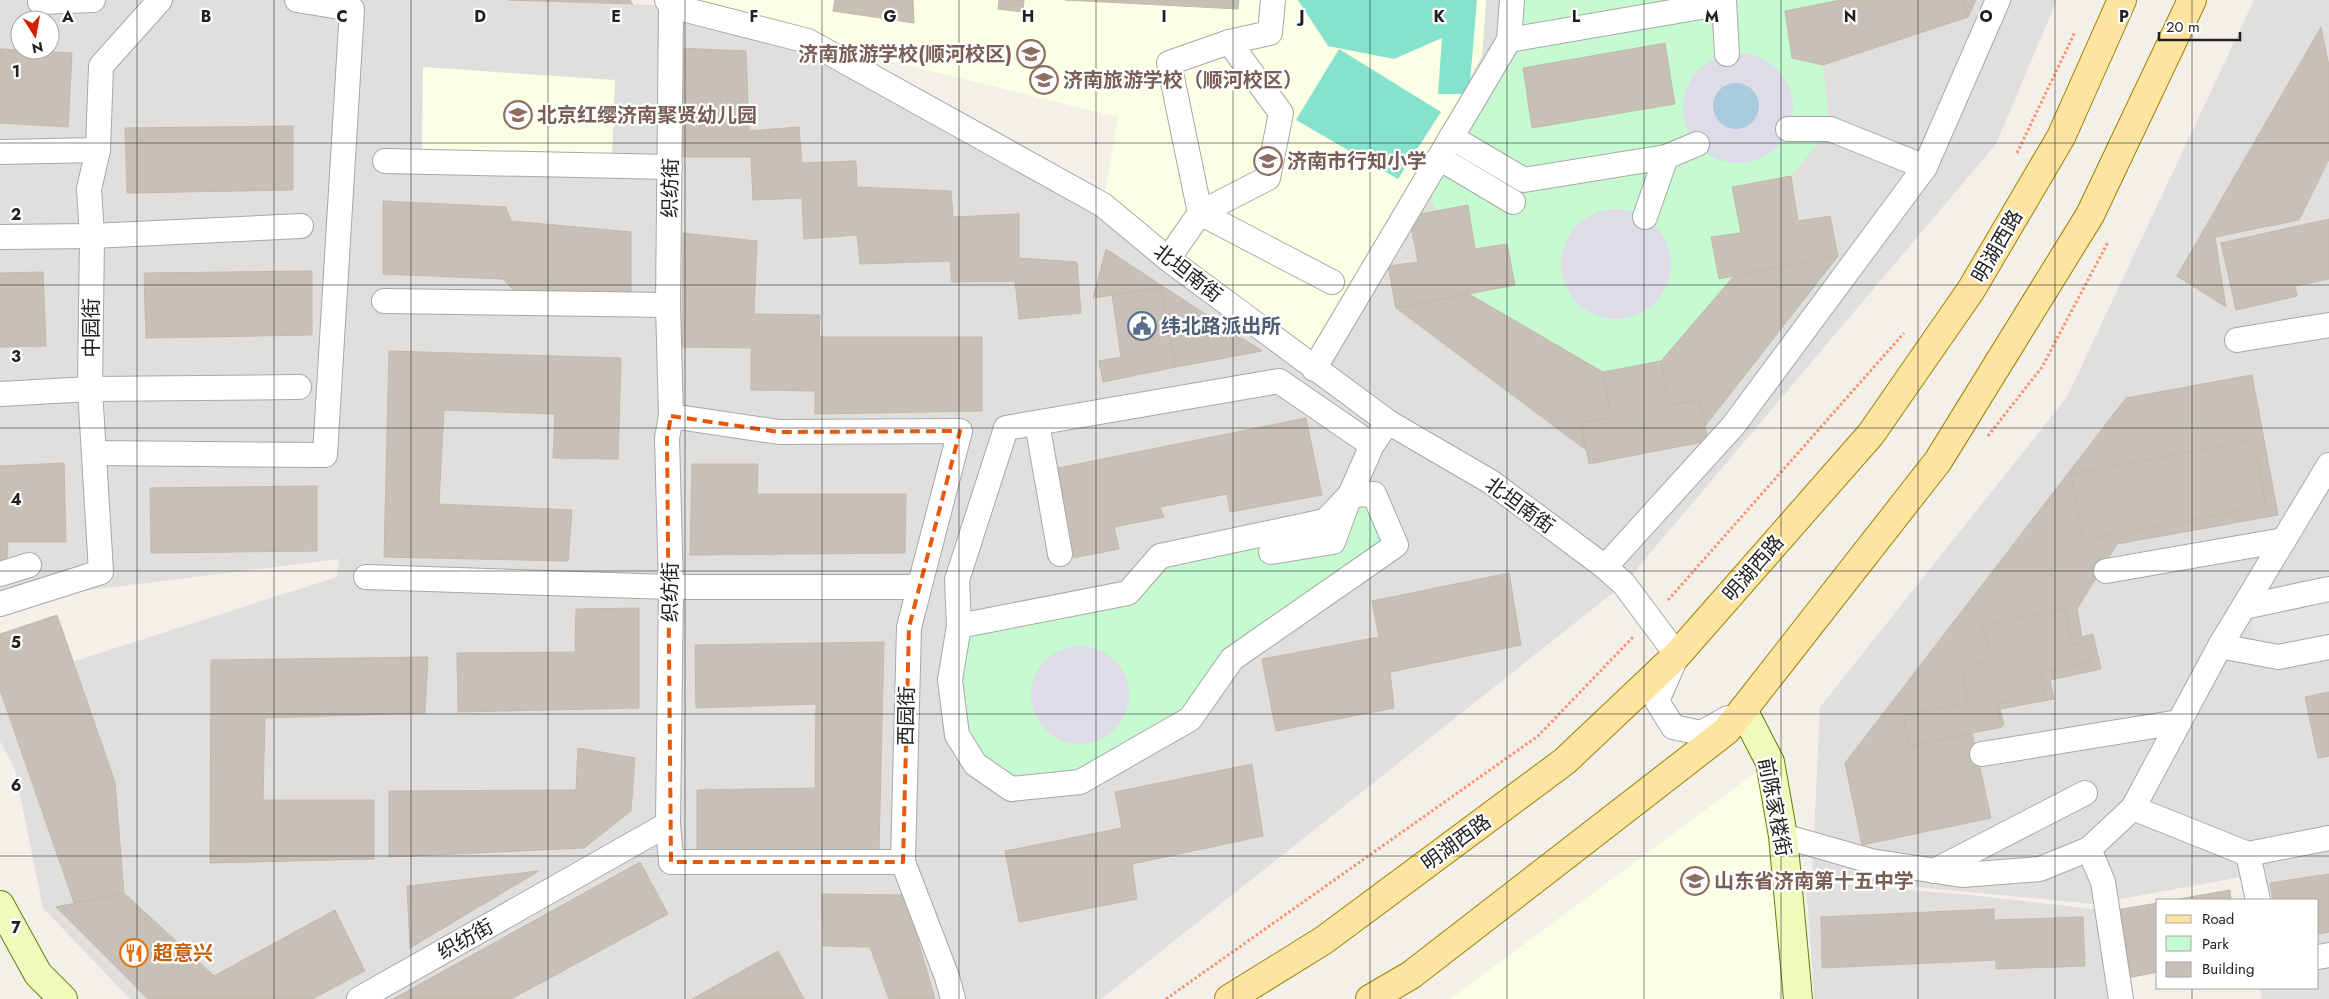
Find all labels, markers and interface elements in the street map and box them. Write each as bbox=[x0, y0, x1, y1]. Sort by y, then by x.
text: A bbox=[61, 5, 74, 28]
text: B bbox=[201, 5, 211, 28]
text: C bbox=[336, 5, 348, 28]
text: D bbox=[474, 5, 486, 28]
text: E bbox=[611, 5, 621, 28]
text: F bbox=[750, 5, 758, 28]
text: G bbox=[883, 5, 897, 28]
text: H bbox=[1022, 5, 1034, 28]
text: I bbox=[1161, 5, 1167, 28]
text: J bbox=[1296, 5, 1305, 28]
text: K bbox=[1433, 5, 1445, 28]
text: L bbox=[1572, 5, 1581, 28]
text: M bbox=[1705, 5, 1719, 28]
text: N bbox=[1844, 5, 1856, 28]
text: O bbox=[1979, 5, 1993, 28]
text: P bbox=[2119, 5, 2129, 28]
north arrow bbox=[10, 10, 60, 60]
scale bar bbox=[2159, 10, 2240, 42]
text: 20 m bbox=[2166, 16, 2200, 38]
text: N bbox=[30, 37, 45, 59]
school or university icon: 济南旅游学校(顺河校区) bbox=[1016, 39, 1046, 69]
place label: 济南旅游学校(顺河校区) bbox=[798, 40, 1012, 69]
text: 1 bbox=[12, 60, 20, 83]
school or university icon: 济南旅游学校（顺河校区） bbox=[1029, 65, 1059, 95]
place label: 济南旅游学校（顺河校区） bbox=[1063, 66, 1303, 95]
school or university icon: 北京红缨济南聚贤幼儿园 bbox=[503, 100, 533, 130]
place label: 北京红缨济南聚贤幼儿园 bbox=[537, 101, 757, 130]
school or university icon: 济南市行知小学 bbox=[1253, 146, 1283, 176]
place label: 济南市行知小学 bbox=[1287, 147, 1427, 176]
street label: 织纺街 bbox=[655, 158, 686, 218]
text: 2 bbox=[11, 203, 21, 226]
street label: 明湖西路 bbox=[1965, 204, 2030, 288]
street label: 北坦南街 bbox=[1147, 237, 1228, 309]
street label: 中园街 bbox=[77, 298, 106, 358]
public building icon: 纬北路派出所 bbox=[1127, 311, 1157, 341]
place label: 纬北路派出所 bbox=[1161, 312, 1281, 341]
text: 3 bbox=[11, 345, 21, 368]
street label: 北坦南街 bbox=[1479, 470, 1561, 541]
text: 4 bbox=[10, 488, 22, 511]
street label: 明湖西路 bbox=[1716, 529, 1791, 608]
street label: 织纺街 bbox=[656, 562, 685, 622]
text: 5 bbox=[11, 631, 21, 654]
street label: 西园街 bbox=[891, 686, 922, 746]
street label: 前陈家楼街 bbox=[1751, 755, 1798, 859]
text: 6 bbox=[11, 774, 21, 797]
street label: 明湖西路 bbox=[1415, 807, 1497, 878]
school or university icon: 山东省济南第十五中学 bbox=[1680, 866, 1710, 896]
place label: 山东省济南第十五中学 bbox=[1714, 867, 1914, 896]
legend bbox=[2156, 899, 2319, 989]
text: Road bbox=[2202, 908, 2234, 930]
street label: 织纺街 bbox=[432, 912, 499, 967]
text: 7 bbox=[11, 916, 21, 939]
text: Park bbox=[2202, 933, 2229, 955]
restaurant icon: 超意兴 bbox=[119, 938, 149, 968]
place label: 超意兴 bbox=[153, 939, 213, 968]
text: Building bbox=[2202, 958, 2254, 980]

